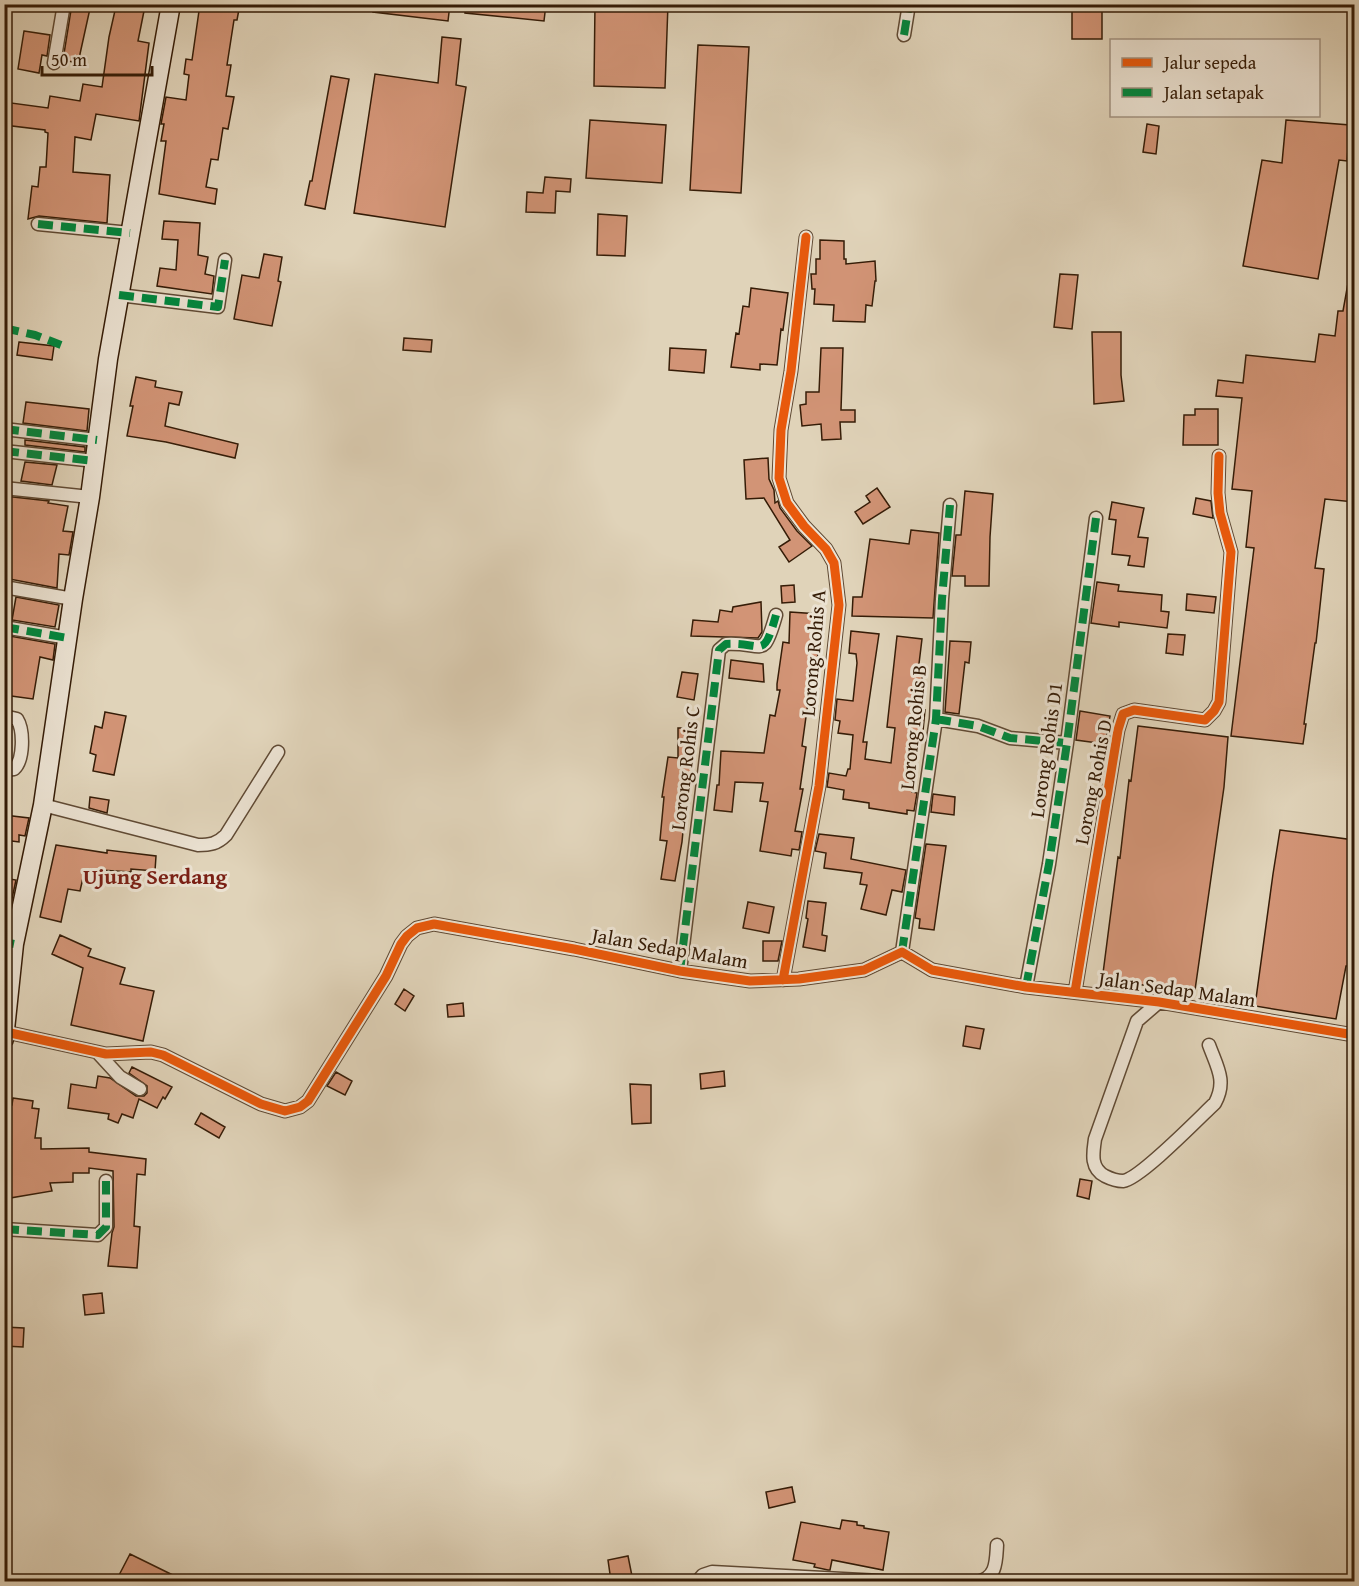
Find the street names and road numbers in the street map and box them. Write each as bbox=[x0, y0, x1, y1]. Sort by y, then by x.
street label: Lorong Rohis A bbox=[793, 589, 832, 717]
street label: Lorong Rohis B bbox=[892, 663, 934, 791]
street label: Lorong Rohis D1 bbox=[1022, 680, 1069, 819]
street label: Lorong Rohis C bbox=[662, 704, 707, 832]
street label: Lorong Rohis D bbox=[1066, 717, 1119, 847]
street label: Jalan Sedap Malam bbox=[587, 919, 751, 976]
street label: Jalan Sedap Malam bbox=[1094, 963, 1258, 1014]

